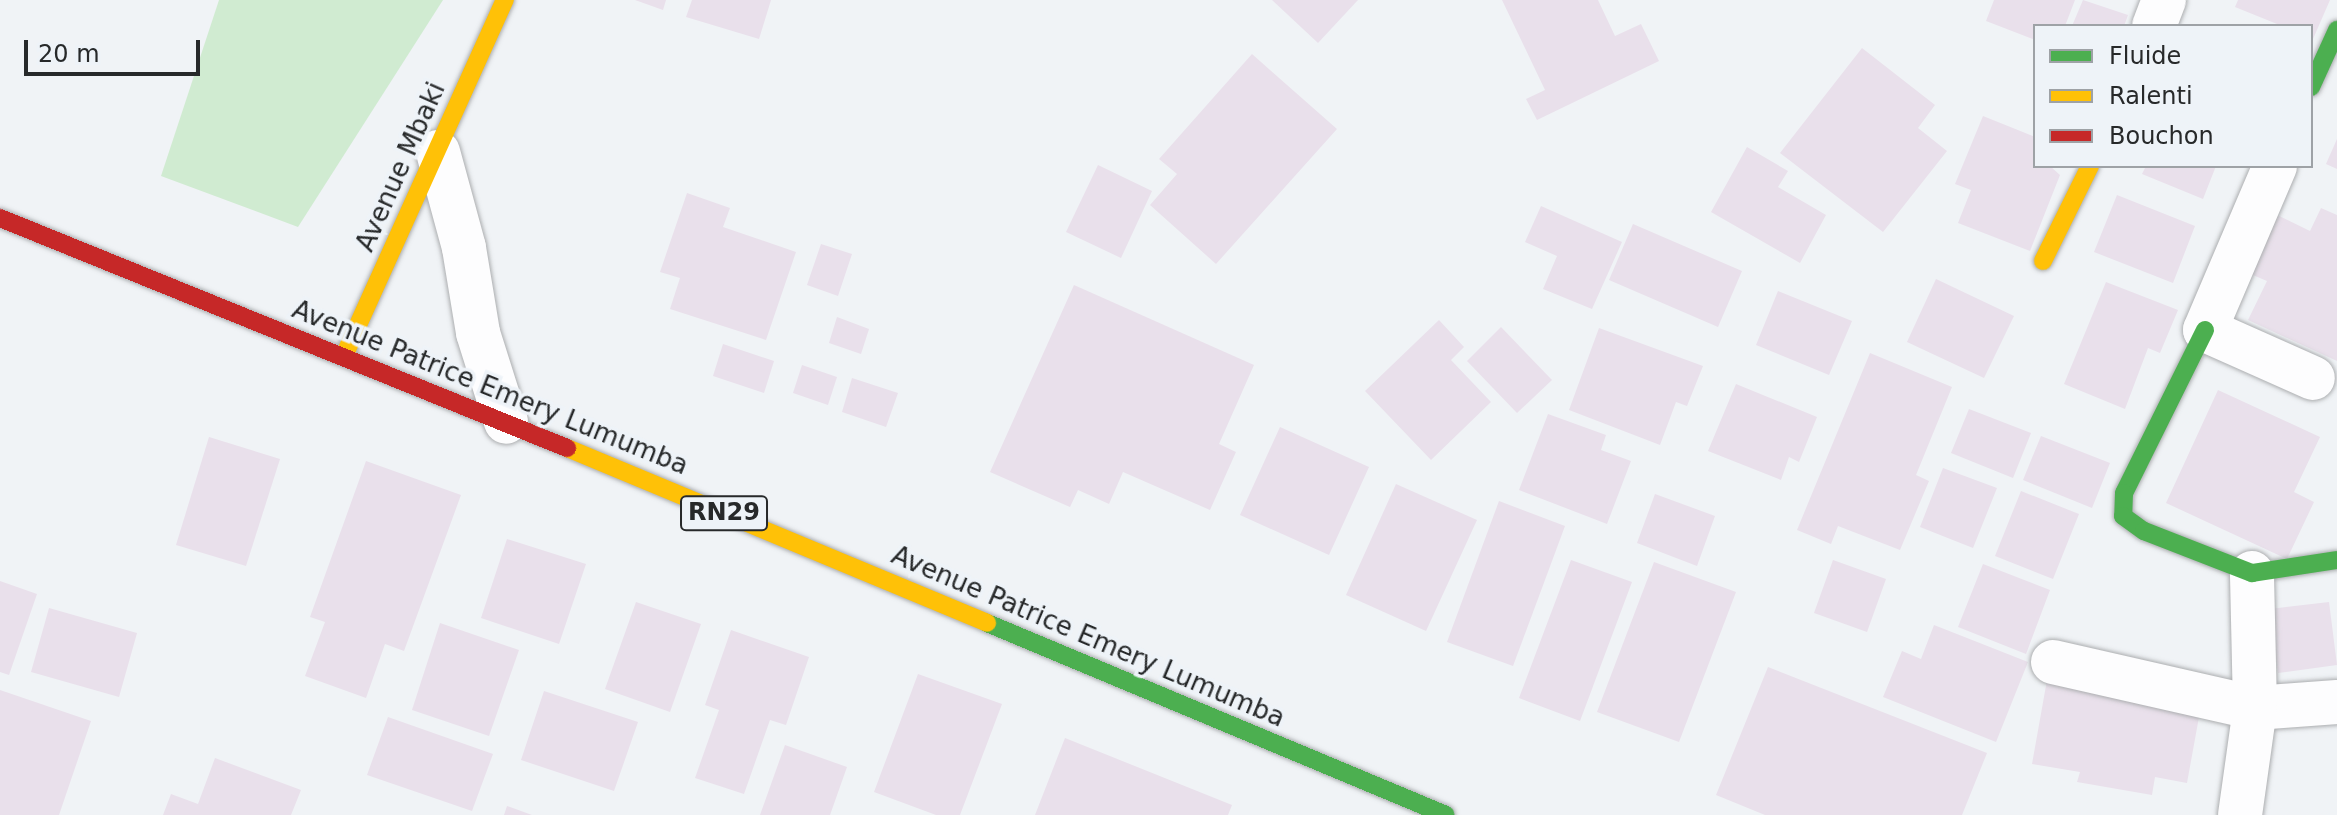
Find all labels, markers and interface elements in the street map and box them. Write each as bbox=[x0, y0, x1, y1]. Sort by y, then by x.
scale bar bbox=[28, 24, 204, 74]
legend bbox=[2033, 24, 2313, 168]
text: 20 m bbox=[38, 40, 100, 68]
text: Fluide bbox=[2109, 42, 2181, 70]
street label: Avenue Mbaki bbox=[350, 78, 452, 256]
text: Ralenti bbox=[2109, 82, 2193, 110]
text: Bouchon bbox=[2109, 122, 2214, 150]
street label: Avenue Patrice Emery Lumumba bbox=[288, 294, 692, 482]
road number: RN29 bbox=[680, 493, 768, 533]
street label: Avenue Patrice Emery Lumumba bbox=[887, 540, 1289, 734]

